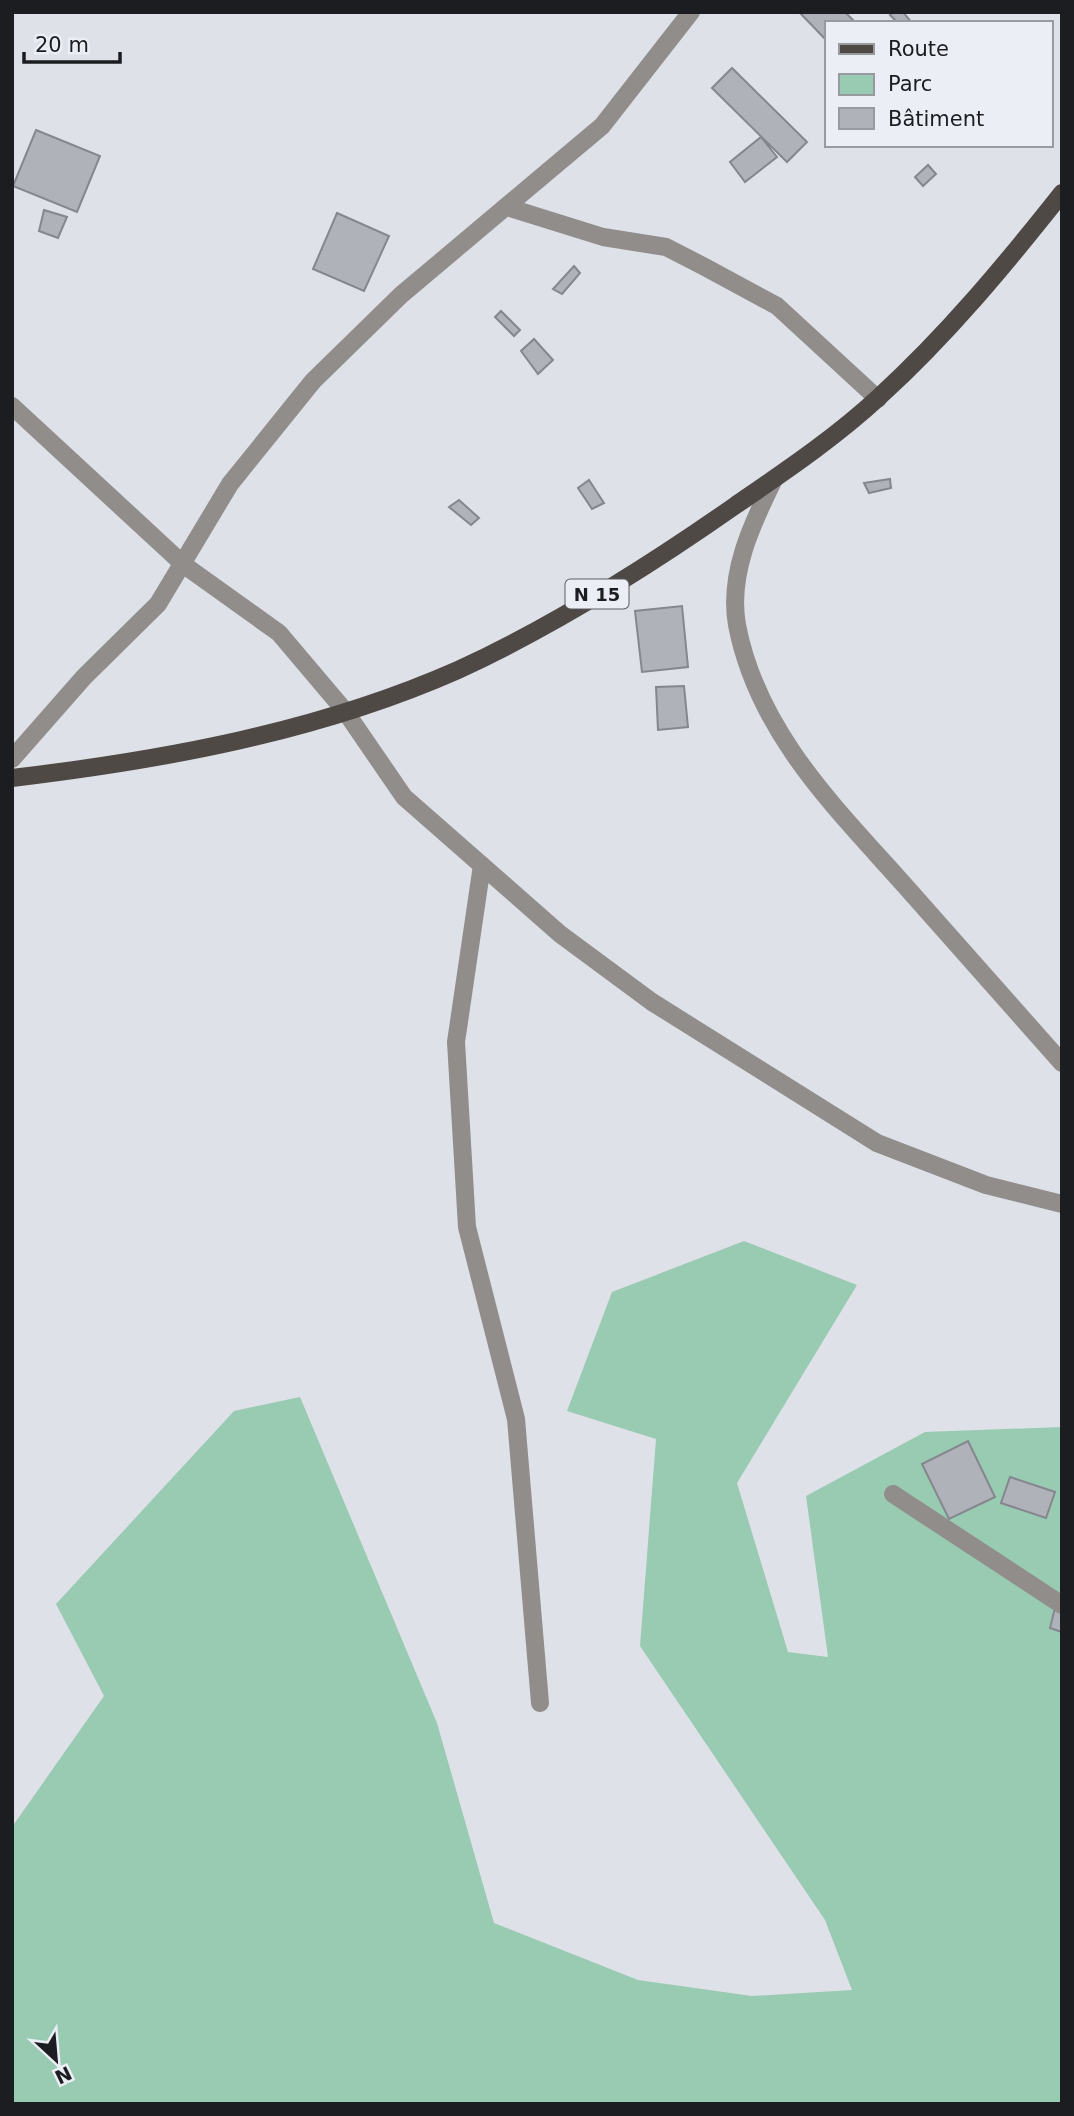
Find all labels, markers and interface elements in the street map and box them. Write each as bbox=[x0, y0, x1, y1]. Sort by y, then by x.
scale bar bbox=[24, 21, 121, 65]
legend bbox=[825, 21, 1053, 147]
text: 20 m bbox=[35, 33, 89, 57]
text: Route bbox=[888, 37, 949, 61]
text: Parc bbox=[888, 72, 932, 96]
text: Bâtiment bbox=[888, 107, 984, 131]
road number: N 15 bbox=[566, 580, 628, 608]
north arrow bbox=[21, 2025, 91, 2095]
text: N bbox=[51, 2062, 75, 2089]

